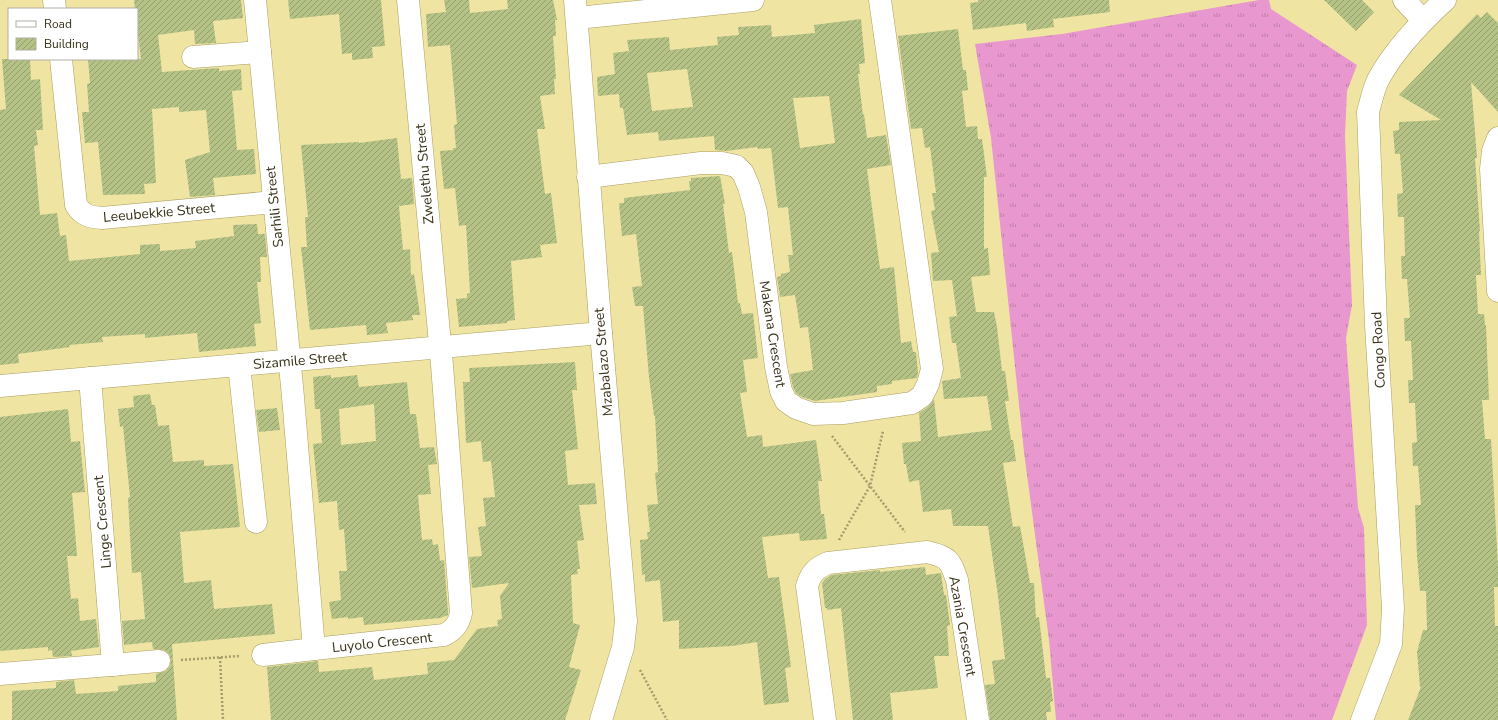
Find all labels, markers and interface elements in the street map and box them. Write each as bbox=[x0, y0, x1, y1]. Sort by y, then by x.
legend bbox=[8, 8, 138, 60]
text: Road bbox=[44, 16, 72, 32]
text: Building bbox=[44, 36, 89, 52]
street label: Zwelethu Street bbox=[411, 123, 438, 225]
street label: Sarhili Street bbox=[261, 165, 288, 248]
street label: Leeubekkie Street bbox=[102, 198, 216, 227]
street label: Makana Crescent bbox=[755, 279, 790, 389]
street label: Mzabalazo Street bbox=[589, 307, 618, 417]
street label: Congo Road bbox=[1367, 311, 1390, 389]
street label: Sizamile Street bbox=[252, 347, 348, 374]
street label: Linge Crescent bbox=[89, 475, 116, 569]
street label: Azania Crescent bbox=[944, 574, 981, 678]
street label: Luyolo Crescent bbox=[331, 628, 433, 657]

